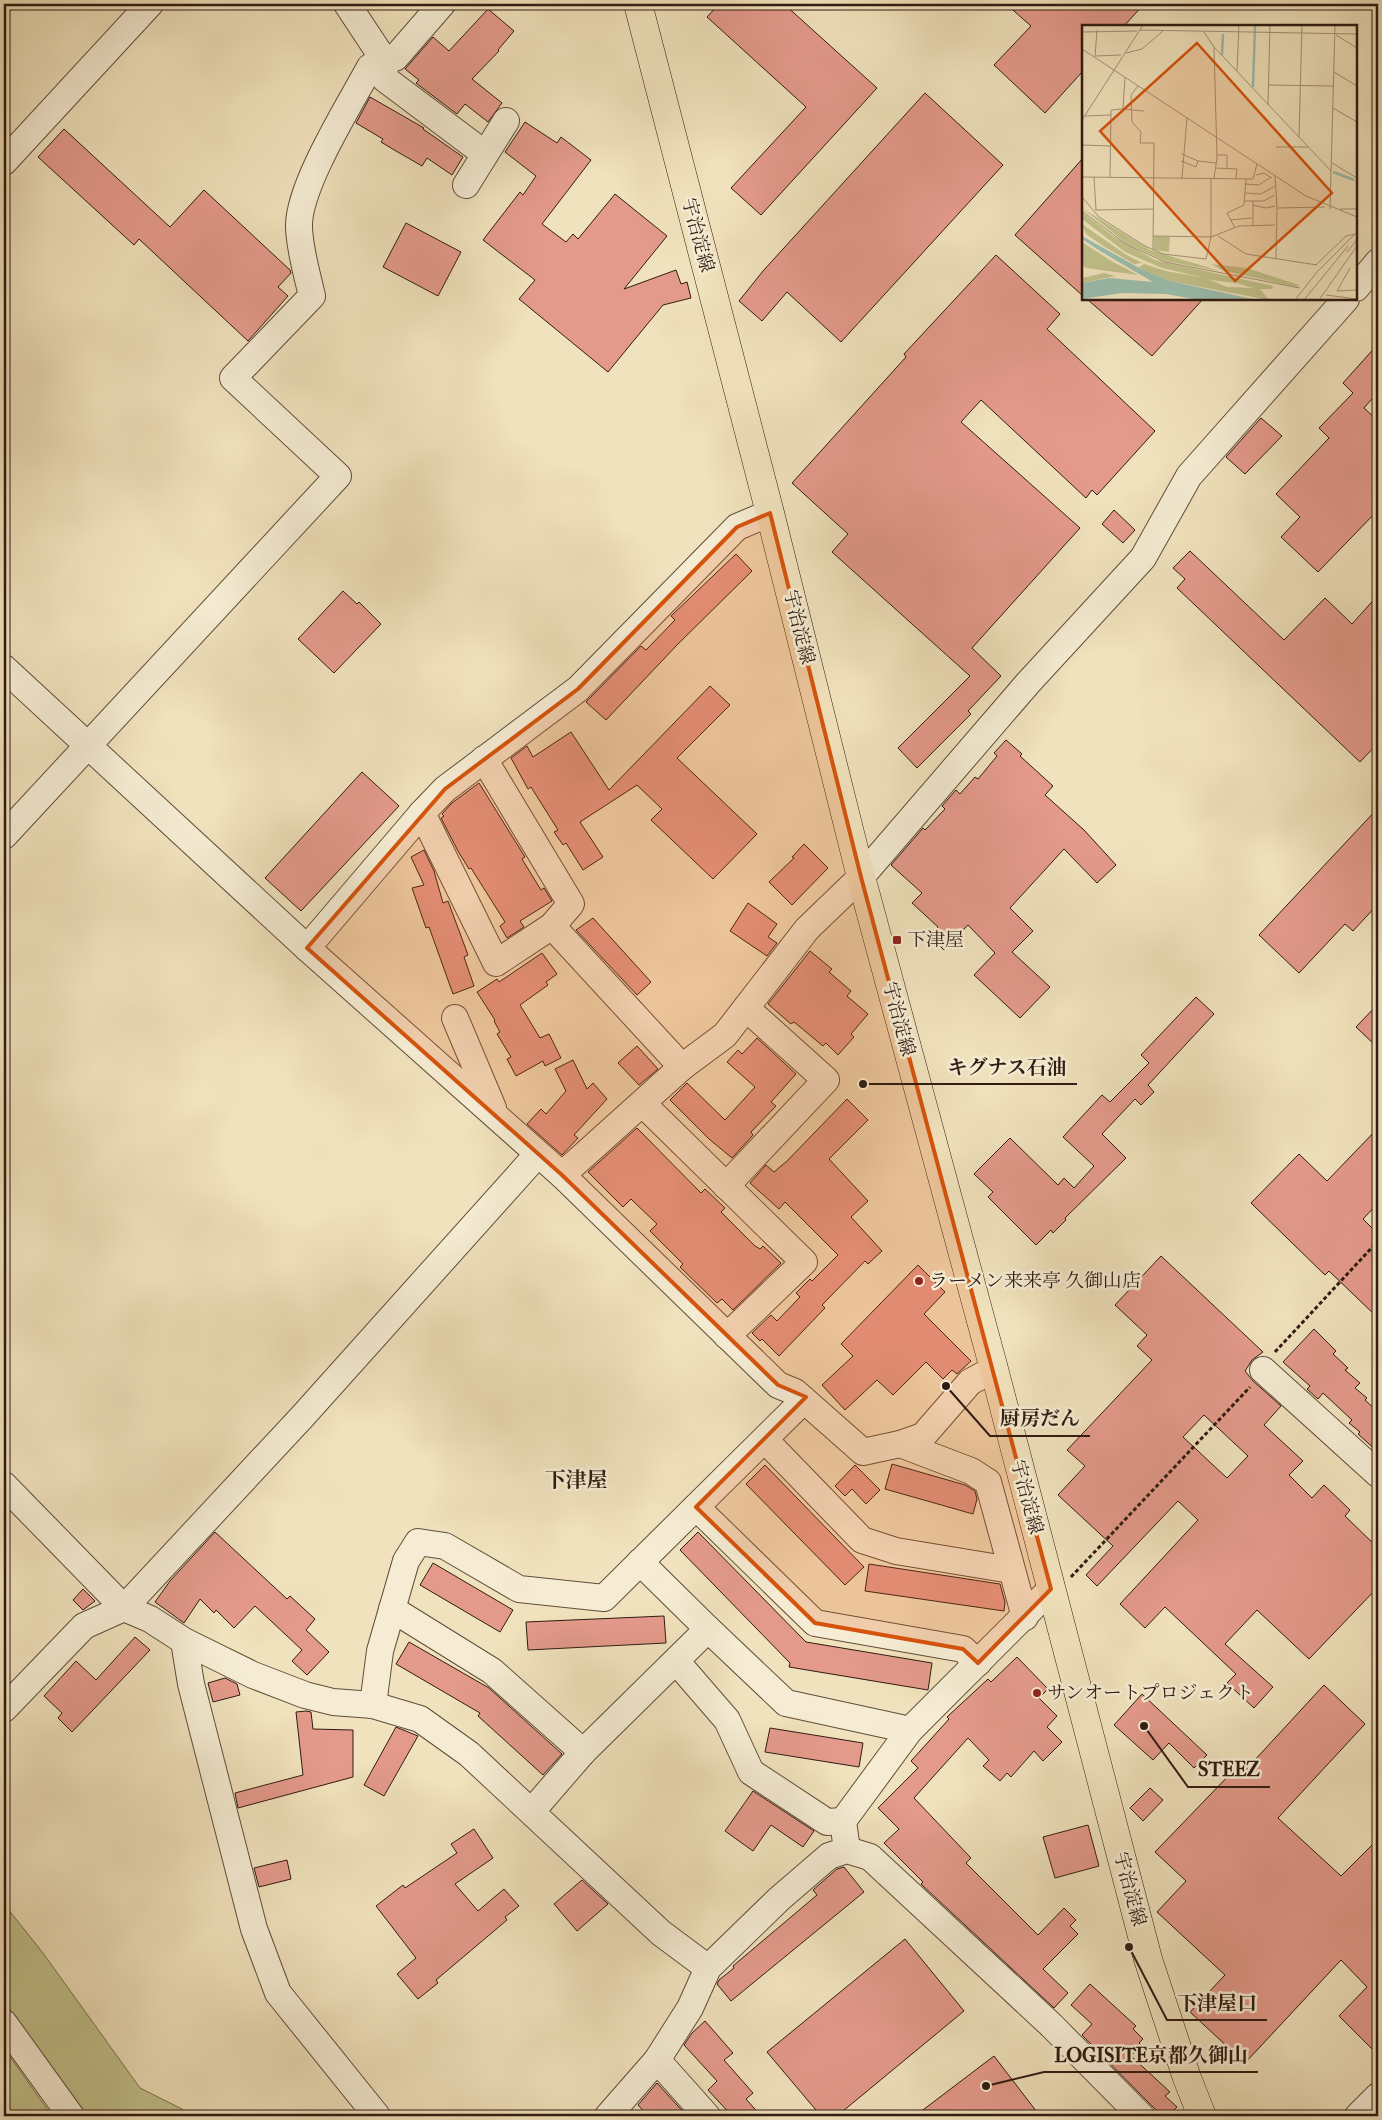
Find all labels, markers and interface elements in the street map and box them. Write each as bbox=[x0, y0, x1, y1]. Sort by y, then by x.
inset map bbox=[1082, 25, 1357, 300]
street label: 宇治淀線 bbox=[678, 195, 718, 275]
street label: 宇治淀線 bbox=[779, 587, 819, 667]
place label: 下津屋 bbox=[907, 929, 964, 951]
marker: 下津屋 bbox=[891, 934, 903, 946]
street label: 宇治淀線 bbox=[879, 979, 919, 1059]
callout: キグナス石油 bbox=[937, 1049, 1077, 1084]
text: キグナス石油 bbox=[947, 1056, 1067, 1079]
place label: ラーメン来来亭 久御山店 bbox=[929, 1270, 1141, 1292]
marker: ラーメン来来亭 久御山店 bbox=[913, 1275, 925, 1287]
callout: 厨房だん bbox=[990, 1401, 1090, 1436]
text: 厨房だん bbox=[1000, 1407, 1080, 1430]
street label: 宇治淀線 bbox=[1007, 1457, 1047, 1537]
district label: 下津屋 bbox=[545, 1468, 608, 1492]
place label: サンオートプロジェクト bbox=[1047, 1682, 1254, 1704]
marker: サンオートプロジェクト bbox=[1031, 1687, 1043, 1699]
callout: STEEZ bbox=[1188, 1752, 1270, 1787]
text: STEEZ bbox=[1198, 1758, 1260, 1781]
street label: 宇治淀線 bbox=[1110, 1849, 1150, 1929]
callout: 下津屋口 bbox=[1167, 1985, 1267, 2020]
text: 下津屋口 bbox=[1177, 1992, 1257, 2015]
callout: LOGISITE京都久御山 bbox=[1044, 2037, 1258, 2072]
text: LOGISITE京都久御山 bbox=[1054, 2044, 1248, 2067]

